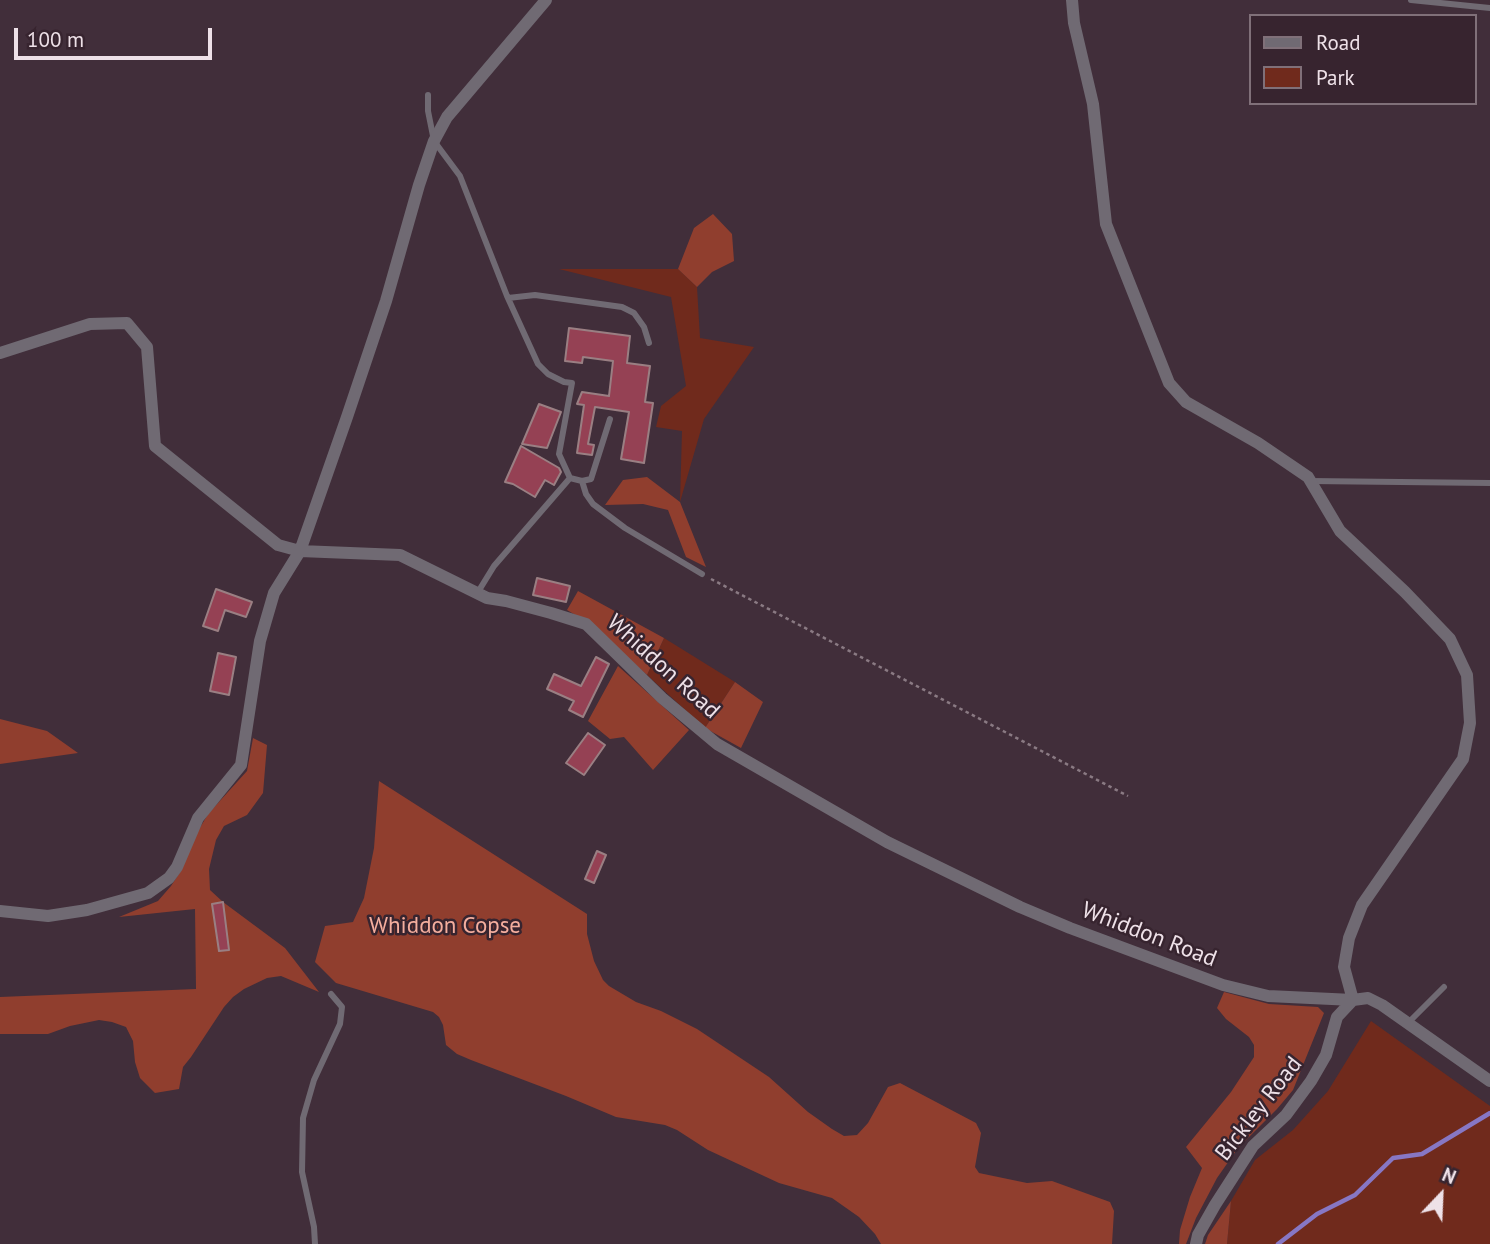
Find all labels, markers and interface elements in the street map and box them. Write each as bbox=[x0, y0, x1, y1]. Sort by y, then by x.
scale bar bbox=[18, 14, 215, 58]
legend bbox=[1248, 14, 1476, 105]
text: 100 m bbox=[27, 26, 84, 53]
text: Road bbox=[1316, 29, 1360, 56]
text: Park bbox=[1316, 64, 1355, 91]
street label: Whiddon Road bbox=[601, 609, 725, 725]
street label: Whiddon Road bbox=[1078, 897, 1220, 973]
park label: Whiddon Copse bbox=[369, 912, 521, 940]
street label: Bickley Road bbox=[1210, 1051, 1308, 1167]
north arrow bbox=[1406, 1160, 1476, 1230]
text: N bbox=[1439, 1162, 1460, 1189]

